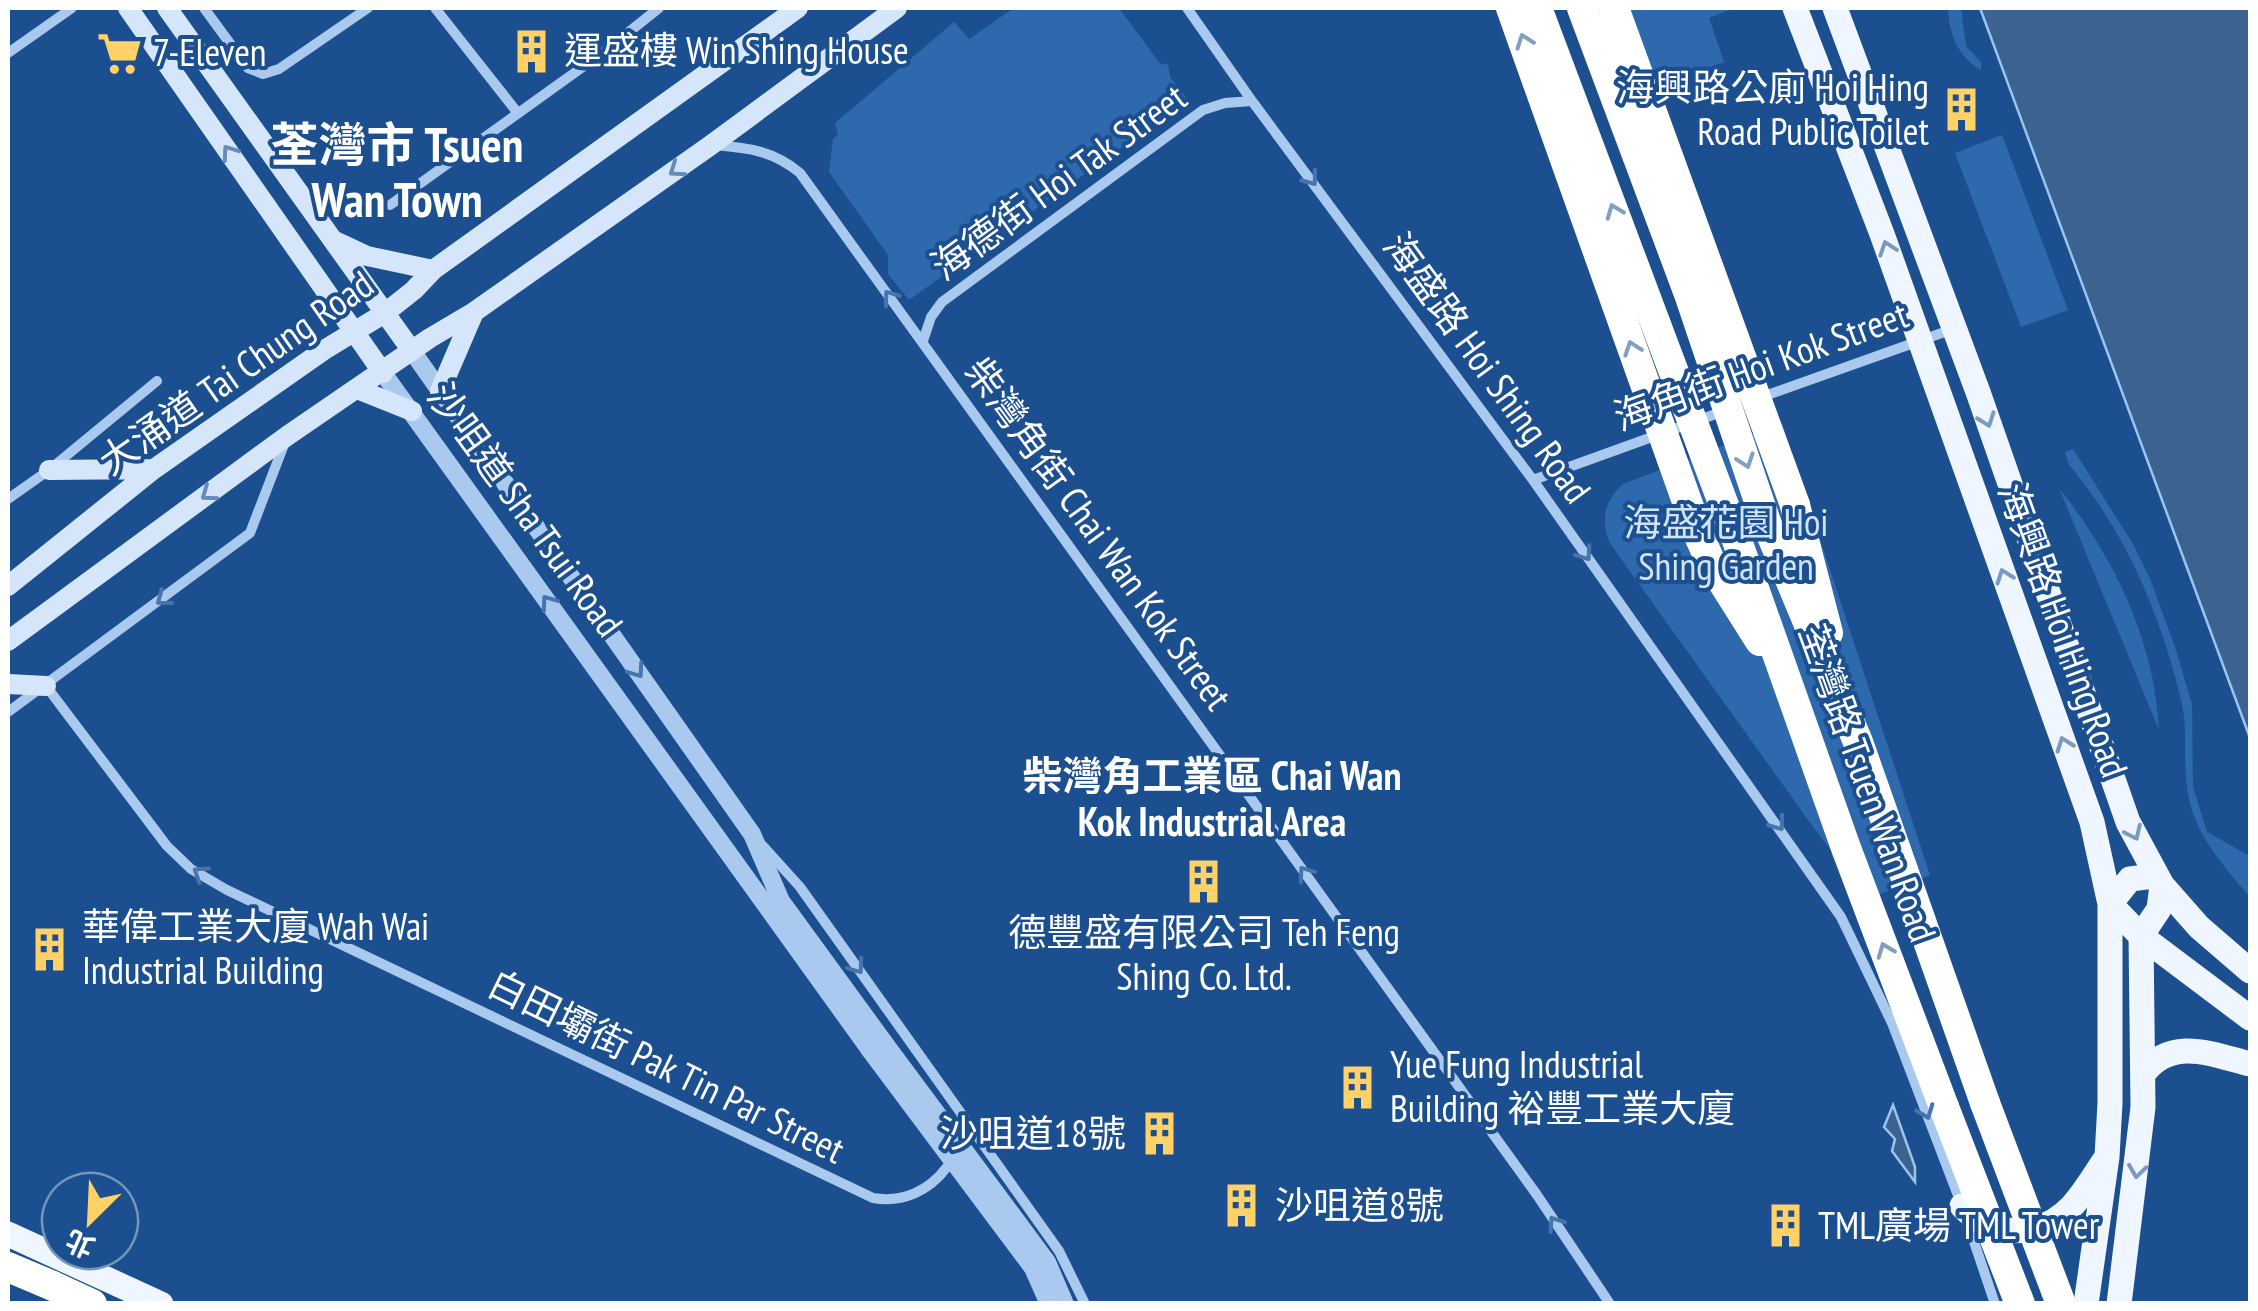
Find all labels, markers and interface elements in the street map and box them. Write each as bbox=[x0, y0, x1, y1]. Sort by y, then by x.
place label: 運盛樓 Win Shing House bbox=[564, 25, 909, 74]
place label: 7-Eleven bbox=[153, 27, 267, 76]
building icon: 運盛樓 Win Shing House bbox=[507, 27, 555, 75]
supermarket icon: 7-Eleven bbox=[96, 29, 144, 77]
one-way arrow bbox=[1515, 34, 1535, 51]
place label: 海興路公廁 Hoi Hing Road Public Toilet bbox=[1616, 62, 1930, 155]
street label: 海德街 Hoi Tak Street bbox=[921, 71, 1196, 290]
building icon: 海興路公廁 Hoi Hing Road Public Toilet bbox=[1938, 86, 1986, 134]
district label: 荃灣市 Tsuen Wan Town bbox=[271, 113, 523, 230]
one-way arrow bbox=[223, 144, 241, 163]
one-way arrow bbox=[669, 158, 687, 176]
one-way arrow bbox=[1299, 168, 1316, 186]
one-way arrow bbox=[1605, 204, 1626, 221]
street label: 海盛路 Hoi Shing Road bbox=[1374, 222, 1603, 512]
one-way arrow bbox=[1878, 241, 1899, 258]
street label: 大涌道 Tai Chung Road bbox=[88, 259, 382, 485]
street label: 海角街 Hoi Kok Street bbox=[1607, 288, 1915, 441]
one-way arrow bbox=[884, 289, 903, 308]
one-way arrow bbox=[1623, 340, 1643, 357]
street label: 柴灣角街 Chai Wan Kok Street bbox=[955, 347, 1244, 719]
street label: 沙咀道 Sha Tsui Road bbox=[418, 373, 635, 645]
one-way arrow bbox=[1976, 411, 1996, 428]
one-way arrow bbox=[1734, 452, 1754, 469]
street label: 海興路 Hoi Hing Road bbox=[1988, 476, 2140, 783]
one-way arrow bbox=[201, 481, 220, 500]
park label: 海盛花園 Hoi Shing Garden bbox=[1623, 497, 1829, 590]
one-way arrow bbox=[1573, 543, 1591, 561]
one-way arrow bbox=[1995, 568, 2016, 585]
one-way arrow bbox=[156, 587, 174, 604]
one-way arrow bbox=[542, 594, 560, 613]
street label: 荃灣路 Tsuen Wan Road bbox=[1788, 617, 1949, 948]
one-way arrow bbox=[625, 659, 643, 678]
one-way arrow bbox=[2055, 736, 2075, 753]
district label: 柴灣角工業區 Chai Wan Kok Industrial Area bbox=[1023, 749, 1401, 847]
one-way arrow bbox=[1766, 813, 1784, 831]
one-way arrow bbox=[2121, 823, 2141, 841]
building icon: 德豐盛有限公司 Teh Feng Shing Co. Ltd. bbox=[1180, 857, 1228, 905]
one-way arrow bbox=[1299, 866, 1317, 884]
one-way arrow bbox=[193, 867, 211, 886]
place label: 華偉工業大廈 Wah Wai Industrial Building bbox=[82, 901, 429, 994]
place label: 德豐盛有限公司 Teh Feng Shing Co. Ltd. bbox=[1008, 907, 1400, 1000]
building icon: 華偉工業大廈 Wah Wai Industrial Building bbox=[25, 925, 73, 973]
one-way arrow bbox=[1876, 942, 1896, 960]
one-way arrow bbox=[845, 955, 863, 974]
street label: 白田壩街 Pak Tin Par Street bbox=[480, 958, 853, 1174]
place label: Yue Fung Industrial Building 裕豐工業大廈 bbox=[1390, 1039, 1735, 1132]
building icon: Yue Fung Industrial Building 裕豐工業大廈 bbox=[1333, 1063, 1381, 1111]
one-way arrow bbox=[1914, 1102, 1935, 1119]
place label: 沙咀道18號 bbox=[940, 1108, 1126, 1157]
building icon: 沙咀道18號 bbox=[1135, 1110, 1183, 1158]
one-way arrow bbox=[2127, 1162, 2148, 1179]
north arrow bbox=[40, 1171, 140, 1271]
place label: 沙咀道8號 bbox=[1275, 1180, 1444, 1229]
building icon: 沙咀道8號 bbox=[1218, 1182, 1266, 1230]
place label: TML廣場 TML Tower bbox=[1818, 1200, 2100, 1249]
building icon: TML廣場 TML Tower bbox=[1761, 1202, 1809, 1250]
one-way arrow bbox=[1549, 1215, 1567, 1234]
text: 北 bbox=[59, 1222, 100, 1267]

